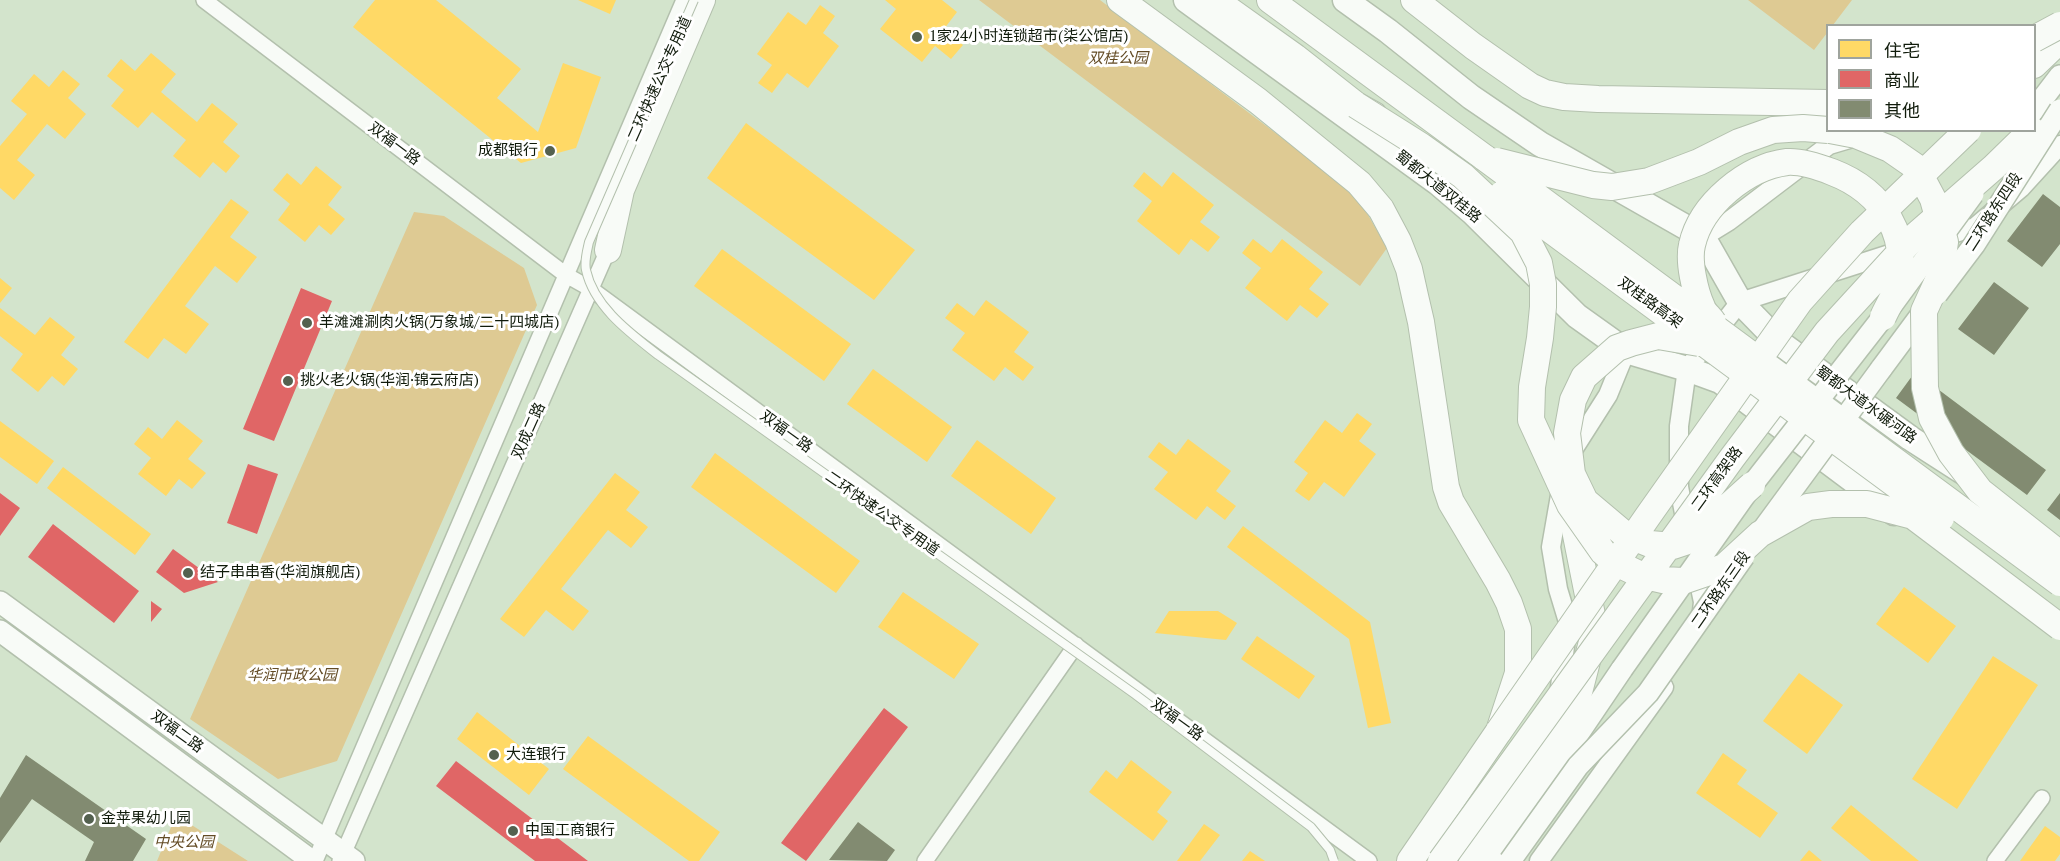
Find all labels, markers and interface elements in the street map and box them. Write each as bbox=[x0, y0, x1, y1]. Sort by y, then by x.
street label: 二环快速公交专用道 bbox=[624, 14, 696, 144]
legend bbox=[1826, 24, 2036, 132]
place label: 1家24小时连锁超市(柒公馆店) bbox=[929, 28, 1128, 46]
marker: 1家24小时连锁超市(柒公馆店) bbox=[910, 30, 924, 44]
text: 住宅 bbox=[1884, 38, 1920, 62]
park label: 双桂公园 bbox=[1088, 50, 1148, 68]
text: 商业 bbox=[1884, 68, 1920, 92]
text: 其他 bbox=[1884, 98, 1920, 122]
street label: 双福一路 bbox=[365, 119, 423, 169]
place label: 成都银行 bbox=[478, 142, 538, 160]
marker: 成都银行 bbox=[543, 144, 557, 158]
street label: 蜀都大道双桂路 bbox=[1392, 147, 1484, 227]
street label: 二环路东四段 bbox=[1962, 169, 2026, 255]
street label: 双桂路高架 bbox=[1614, 274, 1686, 332]
place label: 羊滩滩涮肉火锅(万象城/二十四城店) bbox=[319, 314, 559, 332]
marker: 羊滩滩涮肉火锅(万象城/二十四城店) bbox=[300, 316, 314, 330]
street label: 蜀都大道水碾河路 bbox=[1812, 362, 1920, 448]
place label: 挑火老火锅(华润·锦云府店) bbox=[300, 372, 479, 390]
marker: 挑火老火锅(华润·锦云府店) bbox=[281, 374, 295, 388]
street label: 双成二路 bbox=[509, 400, 549, 462]
street label: 双福一路 bbox=[756, 407, 816, 457]
street label: 二环高架路 bbox=[1688, 443, 1746, 515]
street label: 二环快速公交专用道 bbox=[822, 468, 942, 560]
street label: 二环路东三段 bbox=[1688, 548, 1754, 632]
place label: 结子串串香(华润旗舰店) bbox=[200, 564, 360, 582]
marker: 结子串串香(华润旗舰店) bbox=[181, 566, 195, 580]
park label: 华润市政公园 bbox=[247, 667, 337, 685]
street label: 双福一路 bbox=[1147, 695, 1207, 745]
street label: 双福二路 bbox=[147, 707, 207, 757]
place label: 大连银行 bbox=[506, 746, 566, 764]
marker: 大连银行 bbox=[487, 748, 501, 762]
place label: 金苹果幼儿园 bbox=[101, 810, 191, 828]
marker: 金苹果幼儿园 bbox=[82, 812, 96, 826]
place label: 中国工商银行 bbox=[525, 822, 615, 840]
marker: 中国工商银行 bbox=[506, 824, 520, 838]
park label: 中央公园 bbox=[154, 834, 214, 852]

